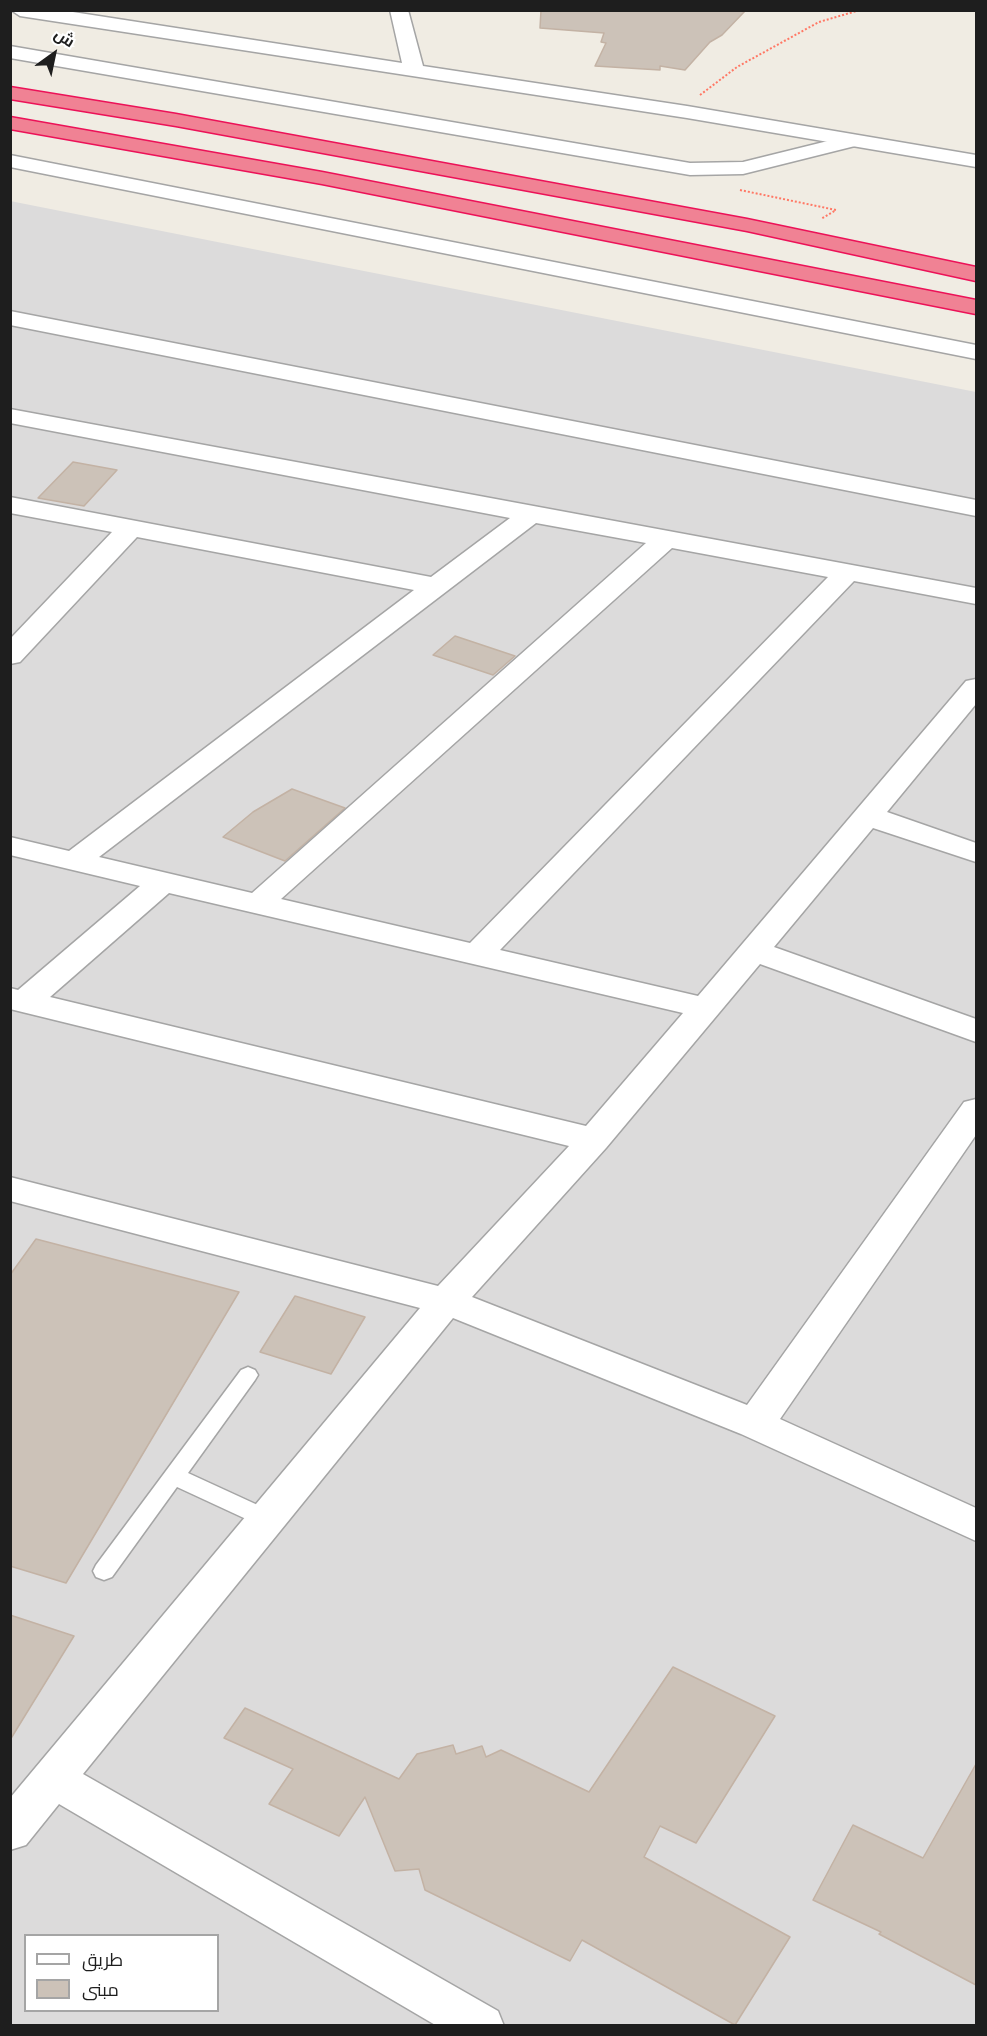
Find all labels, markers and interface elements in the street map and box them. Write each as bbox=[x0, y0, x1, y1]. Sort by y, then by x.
north arrow bbox=[24, 24, 84, 84]
text: ش bbox=[50, 25, 78, 53]
legend bbox=[24, 1934, 219, 2012]
text: طريق bbox=[82, 1950, 123, 1973]
text: مبنى bbox=[82, 1980, 119, 2003]

